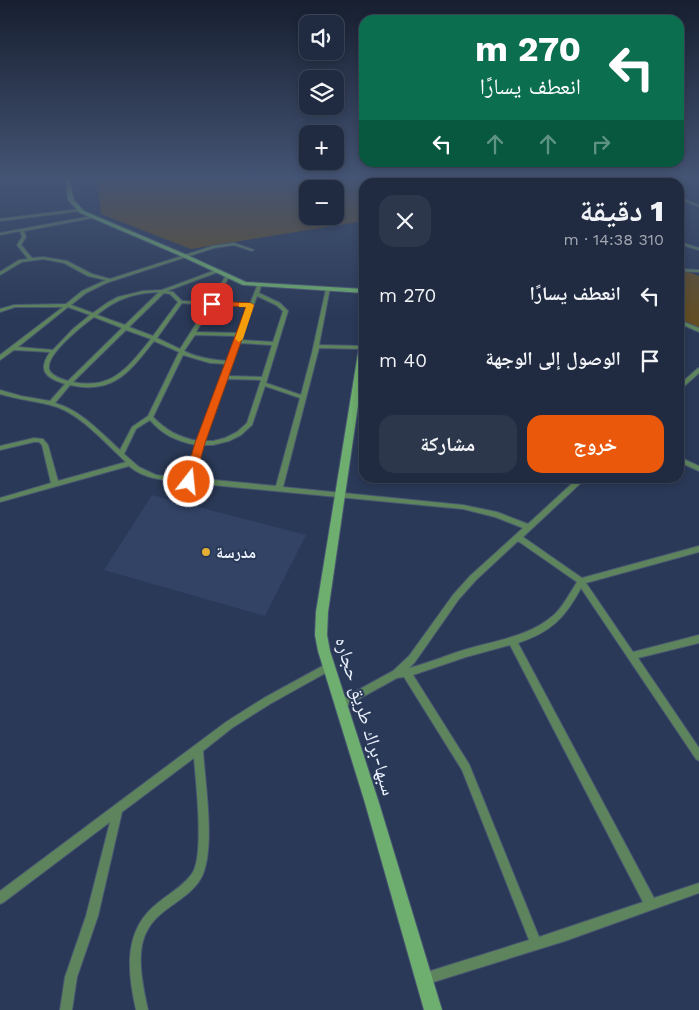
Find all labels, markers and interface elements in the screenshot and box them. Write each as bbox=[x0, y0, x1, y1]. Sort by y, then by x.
map controls bbox=[299, 15, 344, 225]
button: sound bbox=[299, 15, 344, 60]
text: 270 m bbox=[475, 28, 581, 70]
icon: left bbox=[599, 35, 664, 100]
button: layers bbox=[299, 70, 344, 115]
text: انعطف يسارًا bbox=[480, 74, 581, 99]
button: + bbox=[299, 125, 344, 170]
icon: left bbox=[428, 130, 456, 158]
icon: ahead bbox=[481, 130, 509, 158]
icon: ahead bbox=[534, 130, 562, 158]
icon: right bbox=[587, 130, 615, 158]
button: − bbox=[299, 180, 344, 225]
text: 1 دقيقة bbox=[580, 193, 664, 228]
button: close bbox=[379, 195, 431, 247]
text: 310 m · 14:38 bbox=[564, 230, 664, 249]
text: انعطف يسارًا bbox=[529, 282, 621, 305]
icon: left bbox=[636, 282, 664, 310]
pin bbox=[191, 283, 233, 325]
text: 270 m bbox=[379, 284, 436, 307]
icon: arrive bbox=[198, 290, 226, 318]
text: الوصول إلى الوجهة bbox=[485, 347, 621, 370]
icon: arrive bbox=[636, 347, 664, 375]
text: 40 m bbox=[379, 349, 427, 372]
button: مشاركة bbox=[379, 415, 517, 473]
button: خروج bbox=[527, 415, 664, 473]
position arrow bbox=[162, 455, 214, 507]
place label: مدرسة bbox=[216, 543, 256, 562]
marker: مدرسة bbox=[200, 546, 212, 558]
street label: سبها-براك طريق حجاره bbox=[330, 634, 401, 798]

